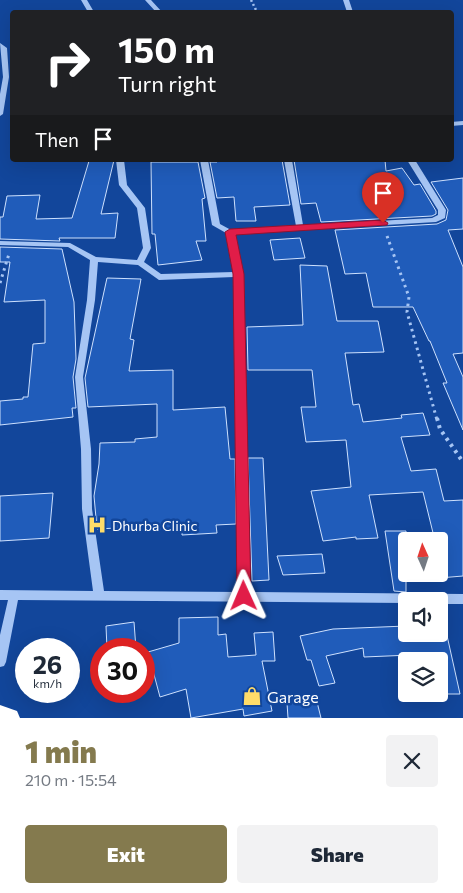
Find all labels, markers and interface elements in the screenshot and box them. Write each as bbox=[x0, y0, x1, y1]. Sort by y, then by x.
text: 150 m bbox=[118, 27, 215, 70]
icon: right bbox=[35, 30, 100, 95]
text: Turn right bbox=[118, 70, 216, 97]
icon: arrive bbox=[89, 125, 117, 153]
text: Then bbox=[35, 128, 79, 151]
pin bbox=[362, 172, 404, 223]
icon: arrive bbox=[369, 179, 397, 207]
hospital icon: Dhurba Clinic bbox=[86, 514, 108, 536]
place label: Dhurba Clinic bbox=[112, 517, 197, 534]
north arrow bbox=[398, 532, 448, 582]
map controls bbox=[398, 532, 448, 702]
position arrow bbox=[217, 569, 269, 621]
button: sound bbox=[398, 592, 448, 642]
speed limit sign: 30 bbox=[90, 638, 155, 703]
text: 26 bbox=[33, 649, 62, 679]
button: layers bbox=[398, 652, 448, 702]
text: km/h bbox=[33, 676, 62, 690]
shop icon: Garage bbox=[241, 685, 263, 707]
place label: Garage bbox=[267, 687, 319, 706]
text: 1 min bbox=[25, 732, 97, 769]
button: close bbox=[386, 735, 438, 787]
text: 210 m · 15:54 bbox=[25, 770, 117, 789]
button: Exit bbox=[25, 825, 227, 883]
button: Share bbox=[237, 825, 438, 883]

